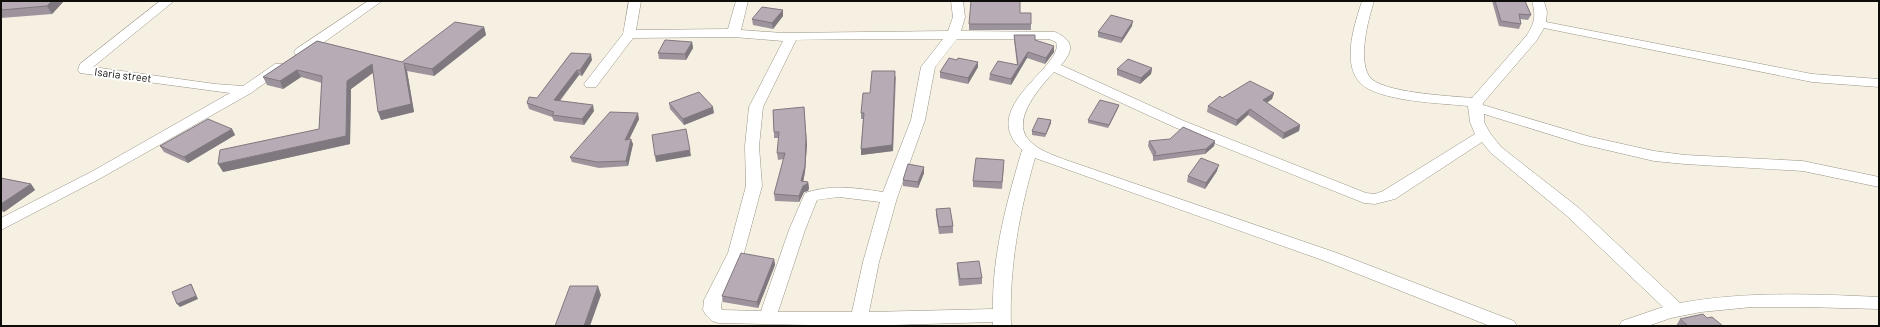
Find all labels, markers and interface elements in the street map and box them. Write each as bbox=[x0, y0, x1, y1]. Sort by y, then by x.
street label: Isaria street bbox=[94, 65, 152, 84]

